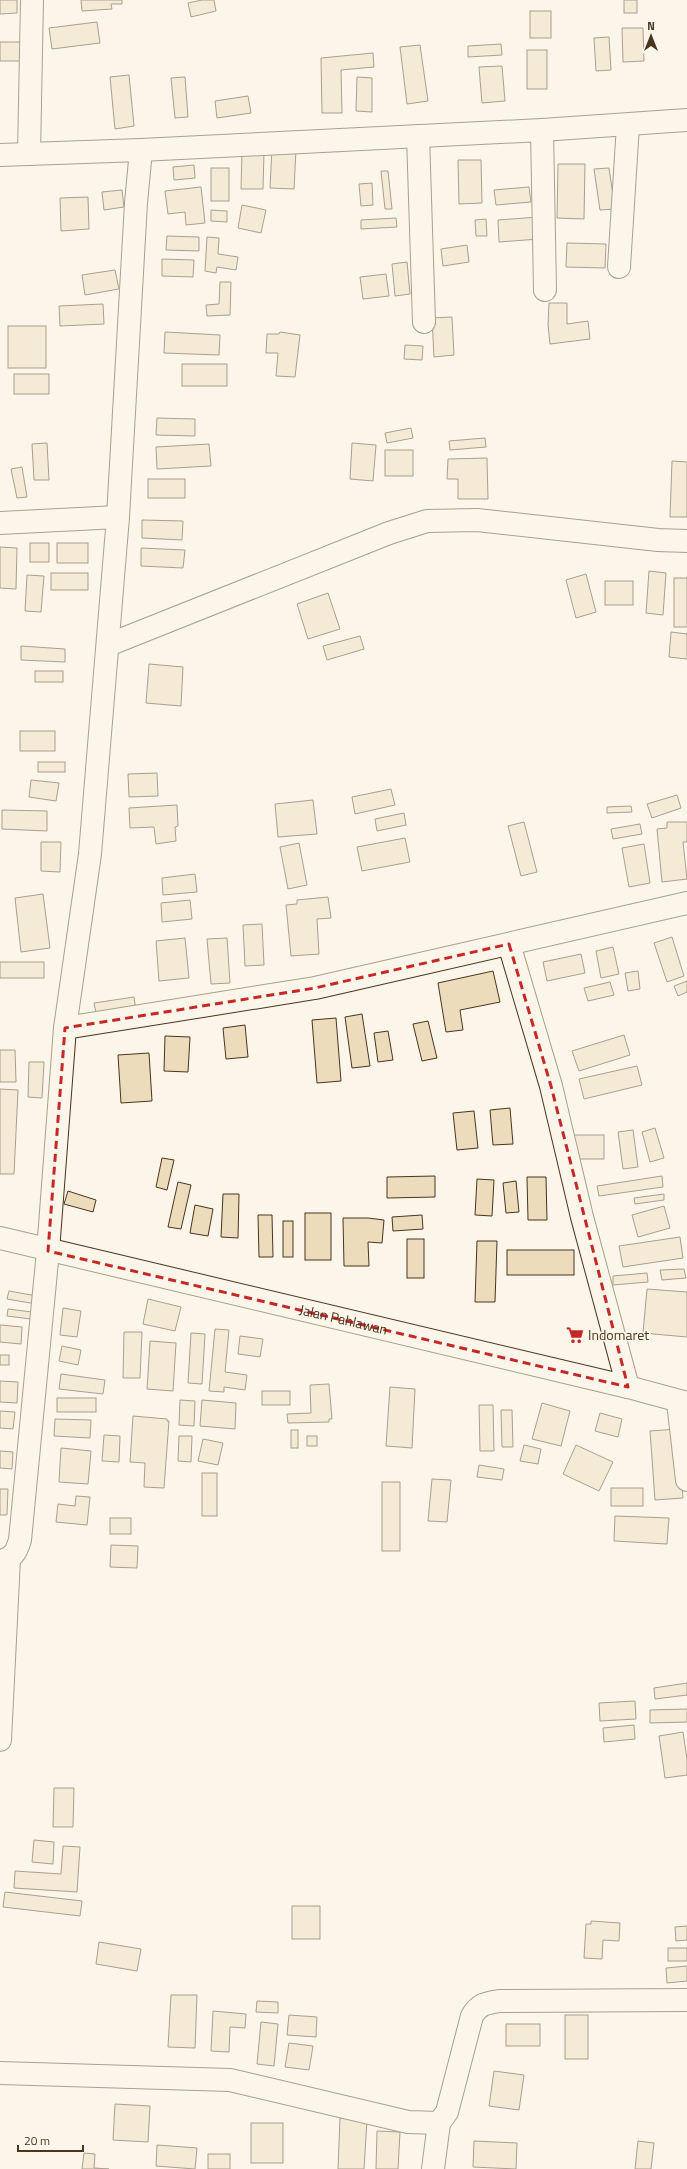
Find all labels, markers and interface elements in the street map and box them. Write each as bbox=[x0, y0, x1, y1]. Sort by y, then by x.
north arrow bbox=[631, 16, 671, 56]
text: N bbox=[647, 18, 655, 34]
street label: Jalan Pahlawan bbox=[297, 1298, 390, 1340]
place label: Indomaret bbox=[588, 1324, 649, 1345]
supermarket icon: Indomaret bbox=[565, 1325, 585, 1345]
scale bar bbox=[18, 2127, 83, 2153]
text: 20 m bbox=[24, 2131, 50, 2150]

